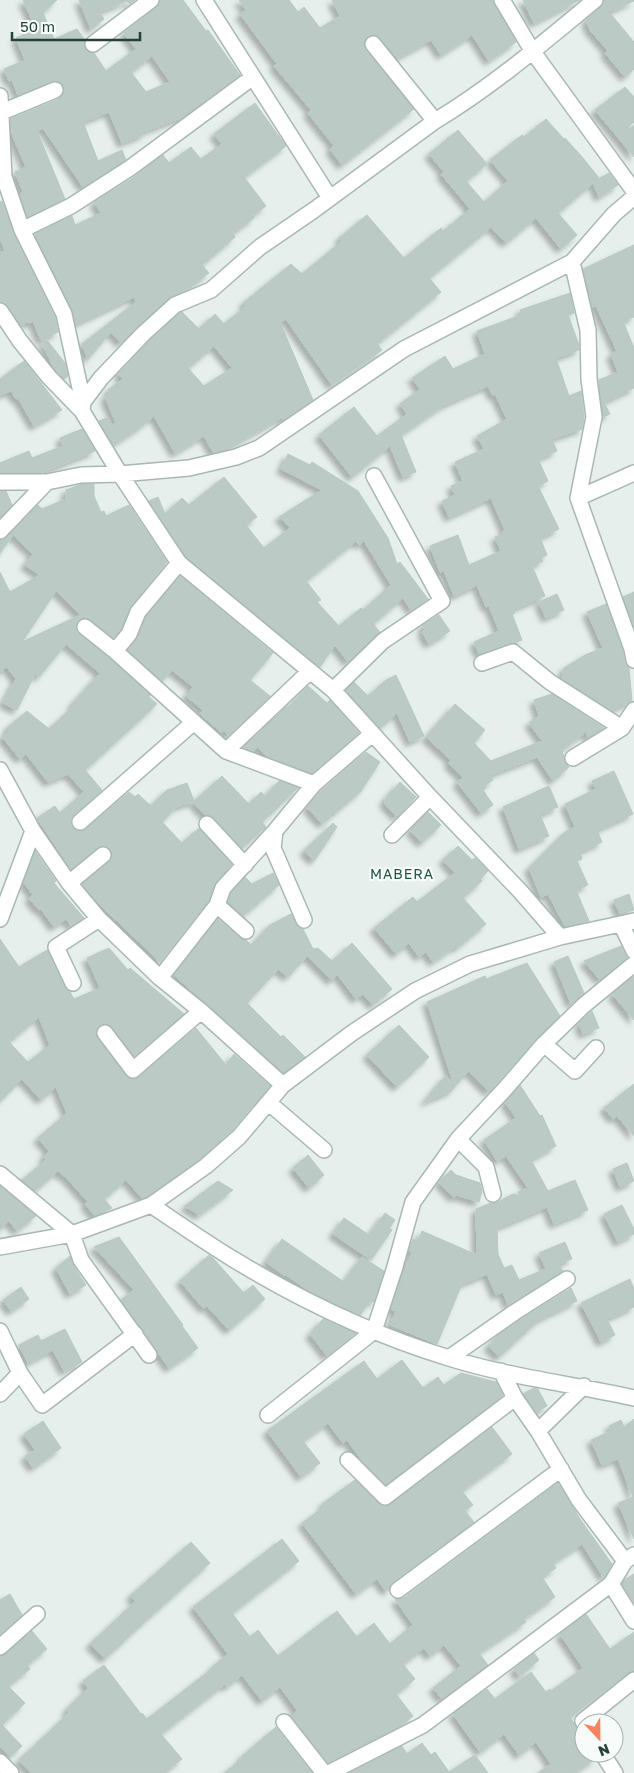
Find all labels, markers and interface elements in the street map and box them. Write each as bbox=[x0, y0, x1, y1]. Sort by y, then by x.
scale bar bbox=[12, 10, 140, 42]
text: 50 m bbox=[20, 17, 55, 35]
district label: MABERA bbox=[370, 865, 434, 882]
north arrow bbox=[574, 1713, 624, 1763]
text: N bbox=[596, 1741, 612, 1760]

